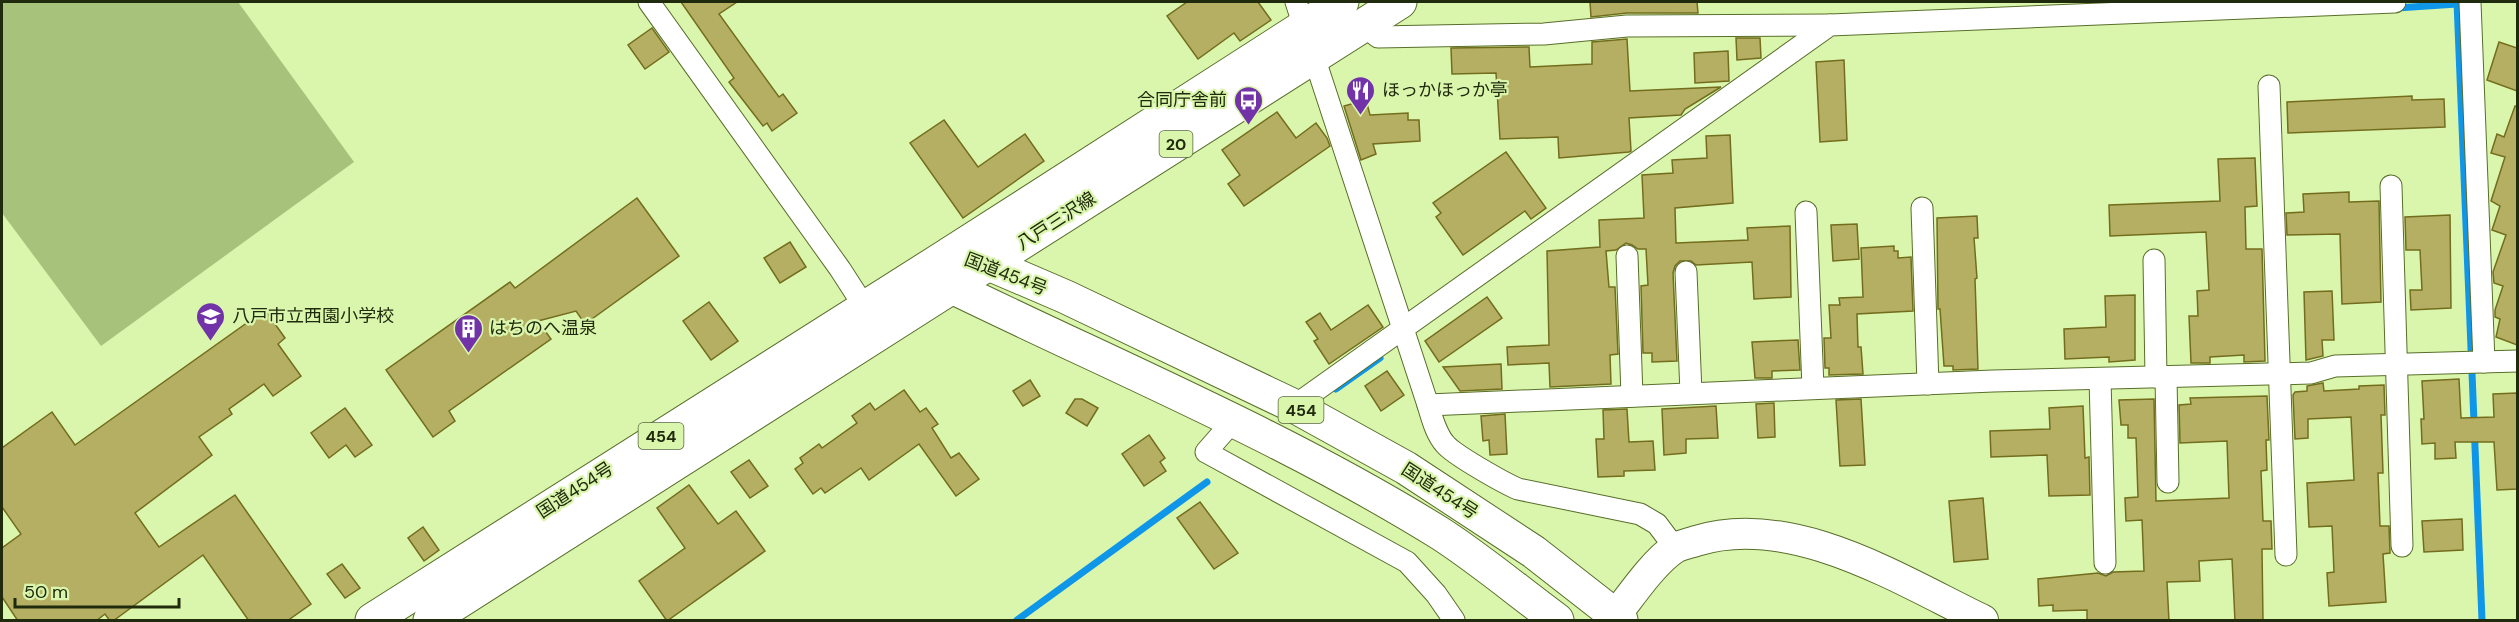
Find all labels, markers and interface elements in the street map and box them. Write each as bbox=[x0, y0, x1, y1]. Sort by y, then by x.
restaurant icon: ほっかほっか亭 bbox=[1345, 74, 1377, 116]
place label: ほっかほっか亭 bbox=[1382, 78, 1508, 102]
bus stop icon: 合同庁舎前 bbox=[1232, 84, 1264, 126]
place label: 合同庁舎前 bbox=[1137, 88, 1227, 112]
road number: 20 bbox=[1160, 131, 1192, 157]
street label: 八戸三沢線 bbox=[1012, 186, 1100, 256]
street label: 国道454号 bbox=[961, 247, 1051, 301]
school or university icon: 八戸市立西園小学校 bbox=[195, 300, 227, 342]
place label: 八戸市立西園小学校 bbox=[232, 304, 394, 328]
building icon: はちのへ温泉 bbox=[452, 312, 484, 354]
place label: はちのへ温泉 bbox=[489, 316, 597, 340]
road number: 454 bbox=[1278, 397, 1324, 423]
road number: 454 bbox=[638, 423, 684, 449]
street label: 国道454号 bbox=[532, 456, 618, 524]
street label: 国道454号 bbox=[1397, 457, 1483, 525]
scale bar bbox=[15, 571, 178, 609]
text: 50 m bbox=[24, 580, 68, 604]

